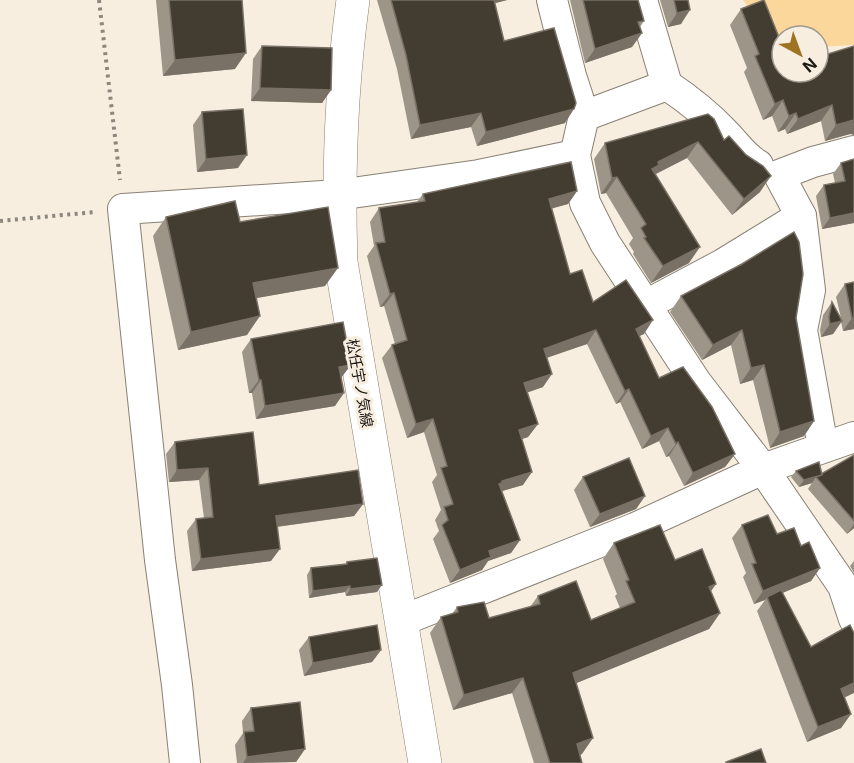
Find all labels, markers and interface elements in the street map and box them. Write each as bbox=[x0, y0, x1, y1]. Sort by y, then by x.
north arrow bbox=[770, 24, 830, 84]
text: N bbox=[799, 54, 821, 77]
street label: 松任宇ノ気線 bbox=[343, 337, 377, 429]

